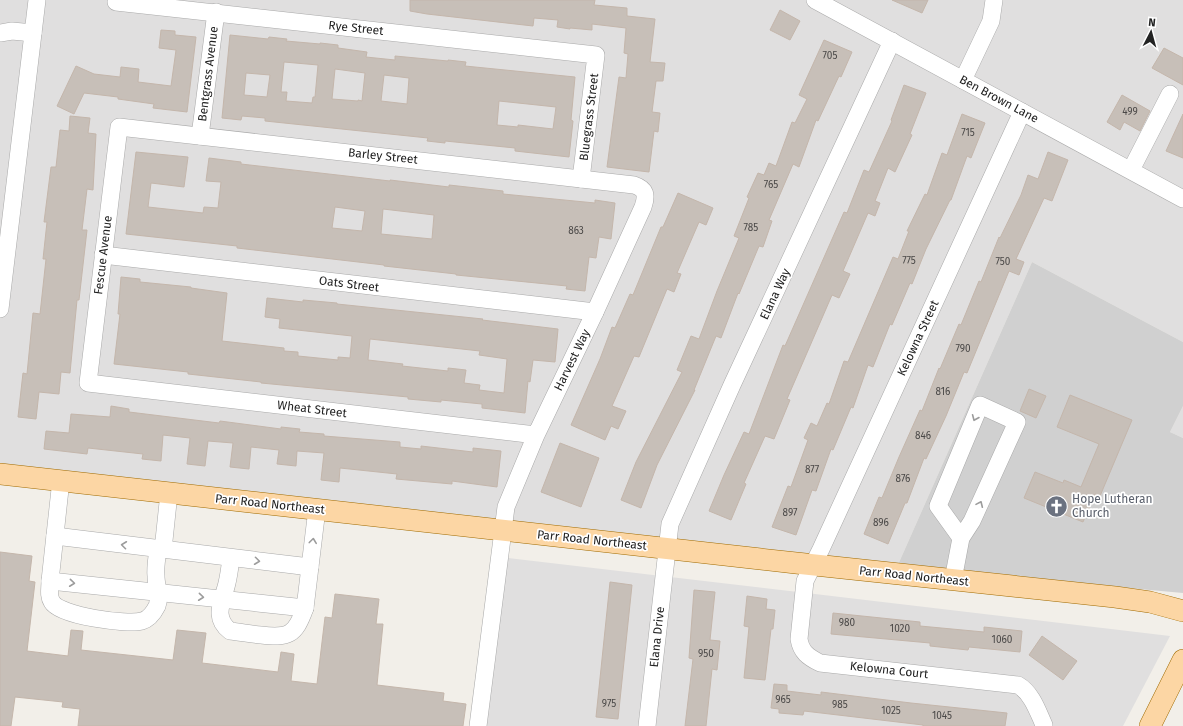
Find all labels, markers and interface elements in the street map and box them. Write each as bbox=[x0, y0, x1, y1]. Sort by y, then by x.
north arrow bbox=[1131, 12, 1171, 52]
text: N bbox=[1148, 16, 1156, 29]
street label: Rye Street bbox=[328, 18, 385, 38]
street label: Bentgrass Avenue bbox=[195, 26, 221, 122]
house number: 705 bbox=[823, 50, 837, 62]
street label: Bluegrass Street bbox=[577, 72, 601, 162]
street label: Ben Brown Lane bbox=[957, 72, 1041, 126]
house number: 499 bbox=[1122, 106, 1138, 118]
house number: 715 bbox=[961, 127, 975, 139]
street label: Barley Street bbox=[347, 145, 419, 167]
house number: 765 bbox=[764, 179, 778, 191]
street label: Fescue Avenue bbox=[91, 215, 115, 295]
house number: 785 bbox=[744, 222, 758, 234]
house number: 863 bbox=[568, 225, 584, 237]
house number: 775 bbox=[902, 255, 916, 267]
house number: 750 bbox=[996, 256, 1011, 268]
street label: Elana Way bbox=[757, 266, 793, 322]
street label: Oats Street bbox=[318, 273, 380, 295]
street label: Kelowna Street bbox=[894, 297, 942, 378]
street label: Harvest Way bbox=[551, 327, 593, 393]
house number: 790 bbox=[955, 343, 971, 355]
house number: 816 bbox=[936, 386, 950, 398]
street label: Wheat Street bbox=[276, 398, 348, 420]
one-way arrow bbox=[972, 414, 980, 421]
house number: 846 bbox=[915, 430, 931, 442]
house number: 877 bbox=[805, 464, 820, 476]
house number: 876 bbox=[896, 473, 910, 485]
street label: Parr Road Northeast bbox=[215, 491, 326, 517]
place label: Hope Lutheran Church bbox=[1072, 492, 1152, 520]
church icon: Hope Lutheran Church bbox=[1044, 493, 1070, 519]
one-way arrow bbox=[975, 501, 983, 508]
house number: 897 bbox=[783, 507, 798, 519]
house number: 896 bbox=[873, 517, 889, 529]
street label: Parr Road Northeast bbox=[537, 527, 648, 553]
one-way arrow bbox=[308, 538, 317, 544]
one-way arrow bbox=[121, 541, 127, 550]
one-way arrow bbox=[254, 556, 260, 565]
street label: Parr Road Northeast bbox=[859, 563, 970, 589]
one-way arrow bbox=[69, 579, 75, 588]
one-way arrow bbox=[198, 593, 204, 602]
street label: Elana Drive bbox=[647, 606, 667, 668]
house number: 980 bbox=[839, 617, 856, 629]
house number: 1020 bbox=[890, 623, 911, 635]
house number: 1060 bbox=[992, 634, 1013, 646]
house number: 950 bbox=[698, 648, 714, 660]
street label: Kelowna Court bbox=[849, 659, 930, 681]
house number: 965 bbox=[775, 694, 791, 706]
house number: 975 bbox=[602, 698, 616, 710]
house number: 985 bbox=[832, 699, 848, 711]
house number: 1025 bbox=[881, 705, 901, 717]
house number: 1045 bbox=[932, 710, 952, 722]

